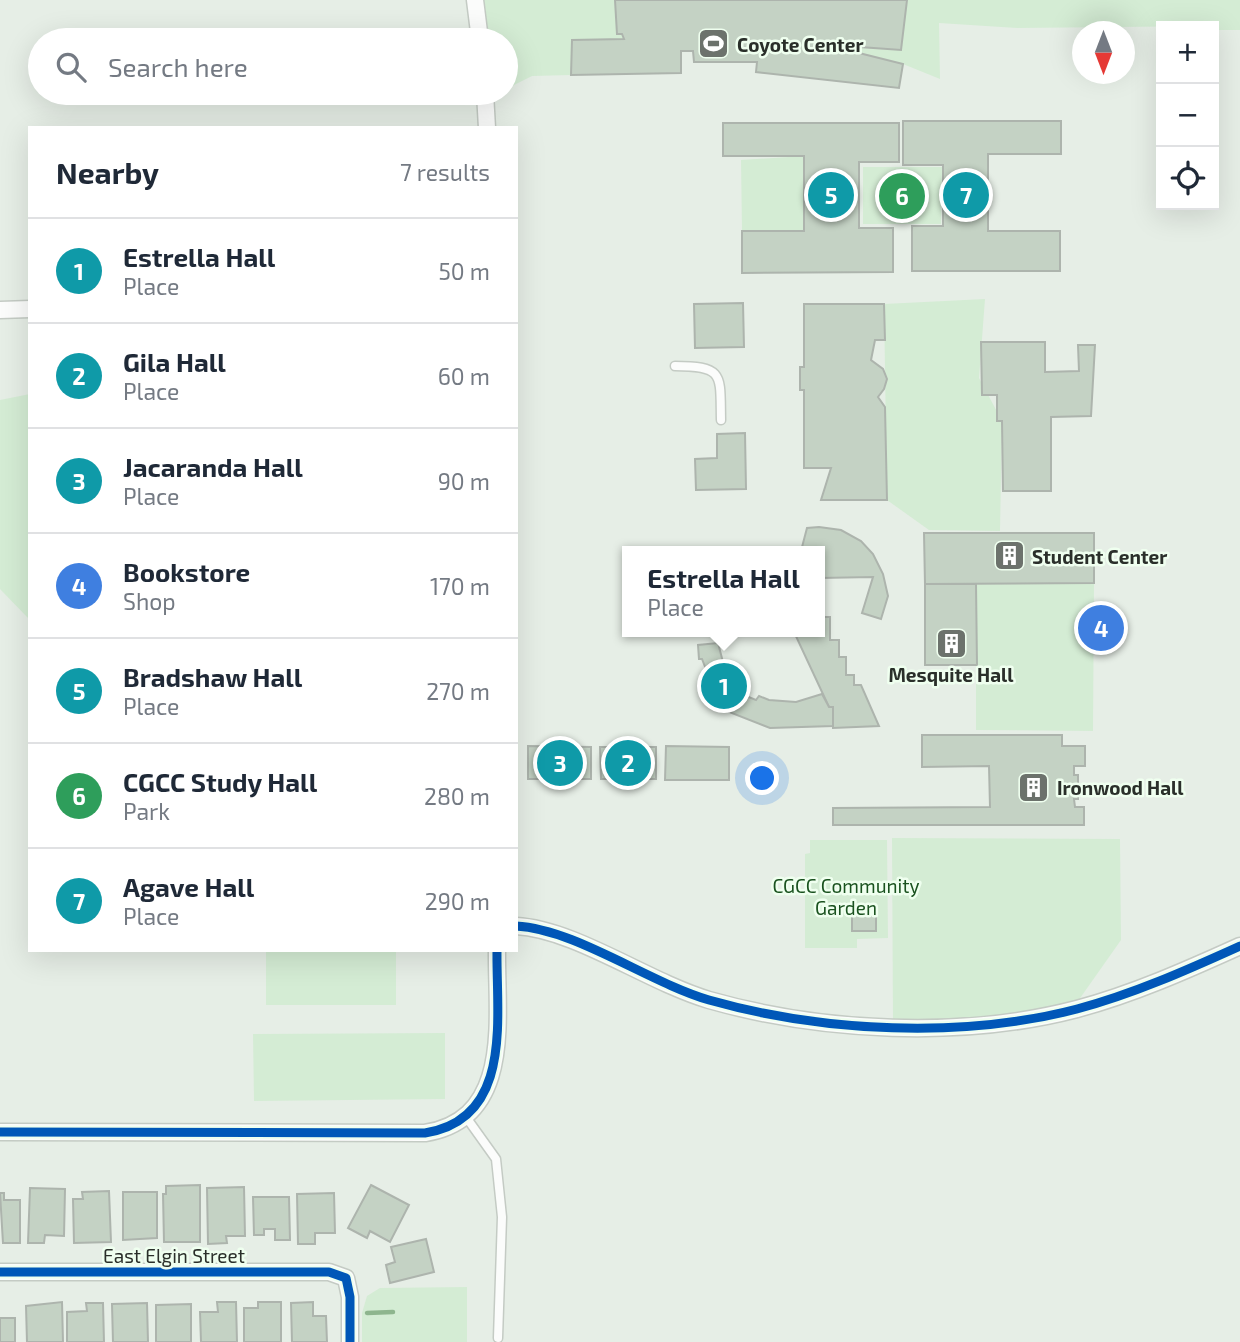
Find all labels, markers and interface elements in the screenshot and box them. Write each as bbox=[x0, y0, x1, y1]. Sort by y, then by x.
north arrow bbox=[1072, 21, 1135, 84]
map controls bbox=[1156, 21, 1219, 210]
button: + bbox=[1156, 21, 1219, 84]
sports icon: Coyote Center bbox=[697, 27, 731, 61]
search box bbox=[28, 28, 518, 105]
place label: Coyote Center bbox=[737, 33, 864, 57]
icon: search bbox=[52, 48, 90, 86]
text: Search here bbox=[108, 51, 248, 82]
button: − bbox=[1156, 84, 1219, 147]
button: locate bbox=[1156, 147, 1219, 210]
text: Nearby bbox=[56, 154, 159, 190]
text: 7 results bbox=[400, 158, 490, 186]
pin: 5 bbox=[808, 169, 854, 221]
pin: 7 bbox=[943, 169, 989, 221]
pin: 6 bbox=[879, 170, 925, 222]
text: Estrella Hall bbox=[123, 241, 275, 272]
text: 1 bbox=[74, 257, 84, 285]
text: 50 m bbox=[439, 257, 490, 285]
text: Place bbox=[123, 272, 179, 300]
text: Gila Hall bbox=[123, 346, 226, 377]
text: 2 bbox=[72, 362, 86, 390]
text: 60 m bbox=[438, 362, 490, 390]
text: Place bbox=[123, 377, 179, 405]
text: Jacaranda Hall bbox=[123, 451, 303, 482]
text: 3 bbox=[72, 467, 86, 495]
text: 90 m bbox=[438, 467, 490, 495]
text: Place bbox=[123, 482, 179, 510]
building icon: Student Center bbox=[992, 539, 1026, 573]
place label: Student Center bbox=[1032, 545, 1167, 568]
popup bbox=[622, 546, 825, 637]
text: Bookstore bbox=[123, 556, 250, 587]
text: Estrella Hall bbox=[647, 562, 800, 593]
text: 4 bbox=[72, 572, 86, 600]
text: 170 m bbox=[430, 572, 490, 600]
text: Shop bbox=[123, 587, 176, 615]
text: Place bbox=[647, 593, 704, 621]
pin: 4 bbox=[1078, 602, 1124, 654]
building icon: Mesquite Hall bbox=[934, 626, 968, 660]
pin: 1 bbox=[701, 660, 747, 712]
text: Bradshaw Hall bbox=[123, 661, 302, 692]
place label: Mesquite Hall bbox=[888, 663, 1014, 686]
text: 5 bbox=[73, 677, 85, 705]
text: 270 m bbox=[426, 677, 490, 705]
text: Place bbox=[123, 692, 179, 720]
pin: 3 bbox=[537, 737, 583, 789]
pin: 2 bbox=[605, 737, 651, 789]
your location bbox=[745, 761, 779, 795]
text: CGCC Study Hall bbox=[123, 766, 317, 797]
building icon: Ironwood Hall bbox=[1017, 770, 1051, 804]
place label: Ironwood Hall bbox=[1057, 776, 1184, 799]
text: 6 bbox=[72, 782, 86, 810]
text: 280 m bbox=[424, 782, 490, 810]
text: Park bbox=[123, 797, 170, 825]
text: Agave Hall bbox=[123, 871, 254, 902]
park label: CGCC Community Garden bbox=[772, 874, 920, 919]
text: 7 bbox=[73, 887, 85, 915]
text: 290 m bbox=[425, 887, 490, 915]
text: Place bbox=[123, 902, 179, 930]
street label: East Elgin Street bbox=[103, 1244, 245, 1267]

